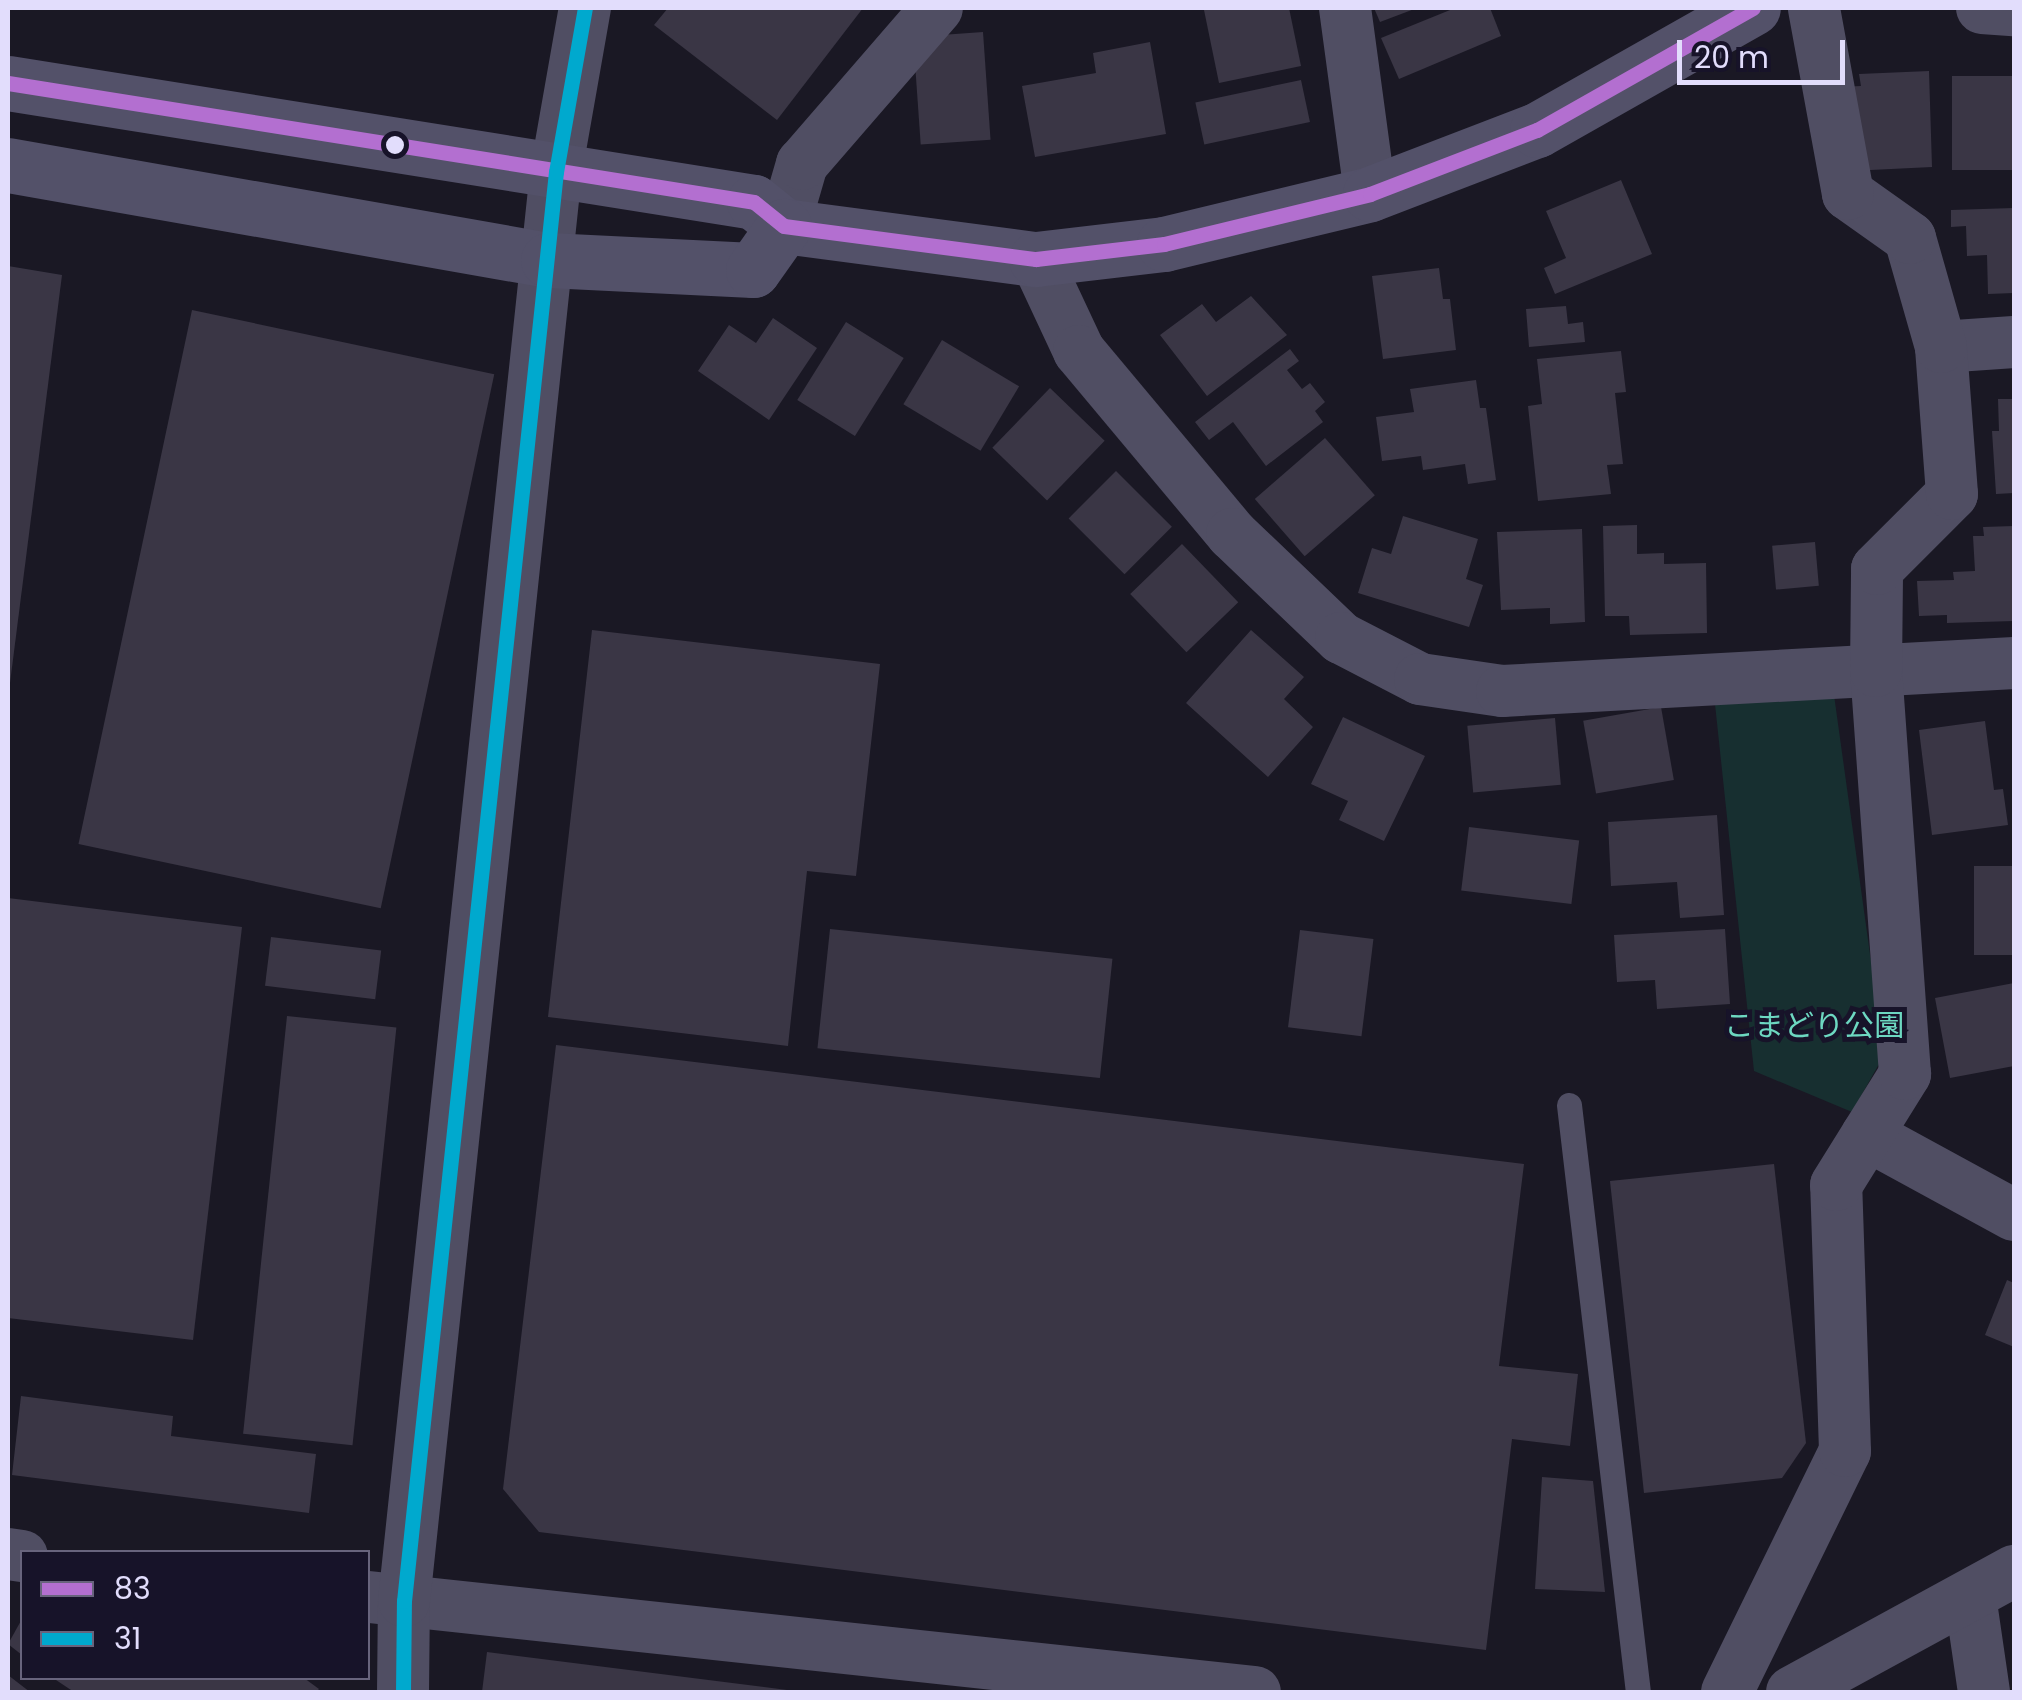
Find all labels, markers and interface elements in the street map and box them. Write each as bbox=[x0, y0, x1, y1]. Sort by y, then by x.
scale bar bbox=[1682, 20, 1850, 82]
text: 20 m bbox=[1694, 36, 1769, 79]
unlabelled marker bbox=[385, 135, 405, 155]
park label: こまどり公園 bbox=[1724, 1008, 1904, 1044]
legend bbox=[20, 1550, 370, 1680]
text: 83 bbox=[114, 1567, 151, 1610]
text: 31 bbox=[114, 1617, 141, 1660]

